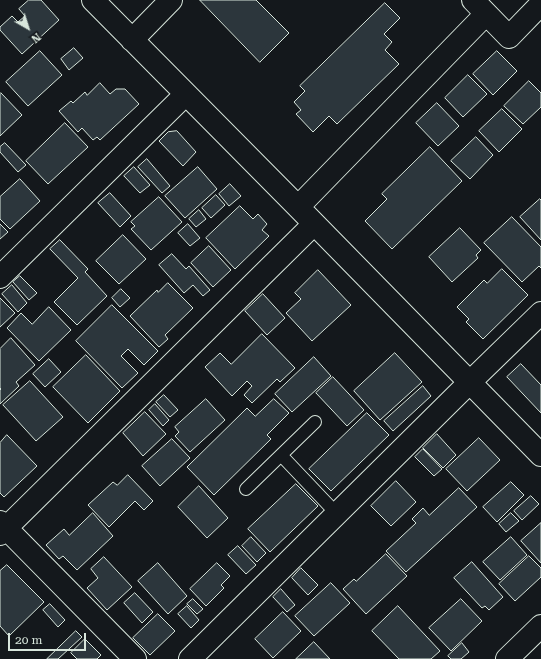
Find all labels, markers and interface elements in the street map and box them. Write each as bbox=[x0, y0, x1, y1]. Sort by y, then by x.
north arrow bbox=[8, 8, 48, 48]
text: N bbox=[28, 30, 43, 45]
scale bar bbox=[10, 625, 88, 651]
text: 20 m bbox=[15, 633, 42, 647]

